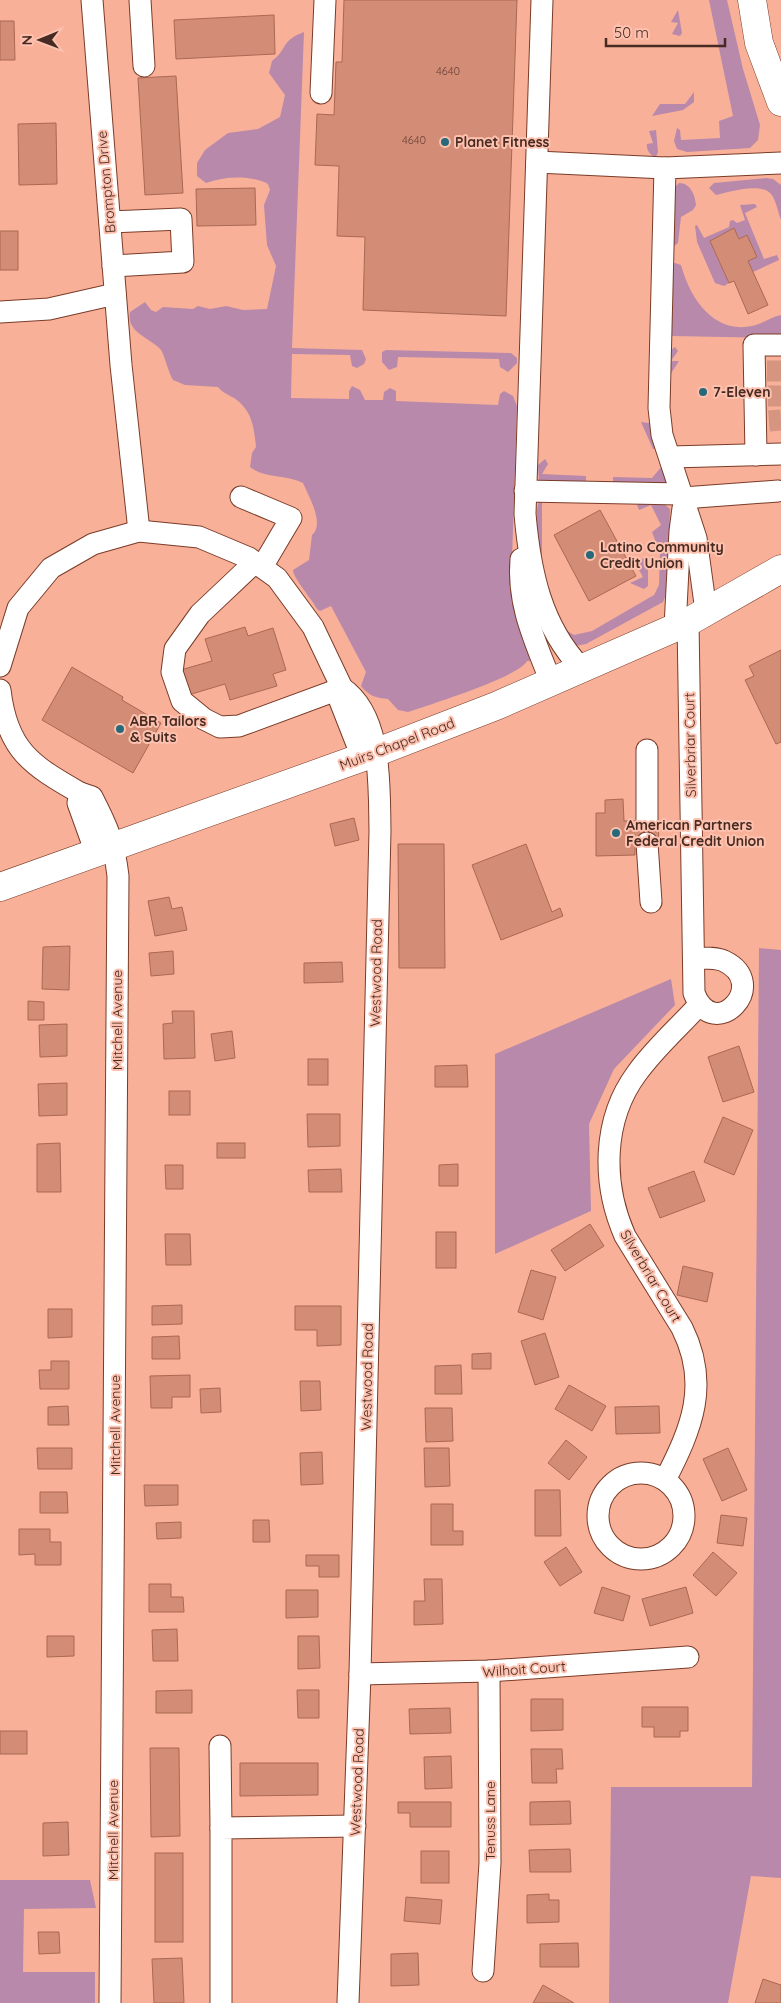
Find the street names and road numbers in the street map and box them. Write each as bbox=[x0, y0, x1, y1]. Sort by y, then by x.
street label: Brompton Drive bbox=[93, 130, 119, 234]
street label: Silverbriar Court bbox=[680, 692, 700, 797]
street label: Muirs Chapel Road bbox=[337, 714, 457, 774]
street label: Westwood Road bbox=[366, 919, 386, 1027]
street label: Mitchell Avenue bbox=[108, 970, 126, 1070]
street label: Silverbriar Court bbox=[616, 1227, 686, 1326]
street label: Westwood Road bbox=[357, 1323, 377, 1431]
street label: Mitchell Avenue bbox=[106, 1375, 124, 1475]
street label: Wilhoit Court bbox=[482, 1657, 566, 1681]
street label: Westwood Road bbox=[346, 1728, 368, 1836]
street label: Mitchell Avenue bbox=[104, 1780, 122, 1880]
street label: Tenuss Lane bbox=[481, 1781, 499, 1861]

